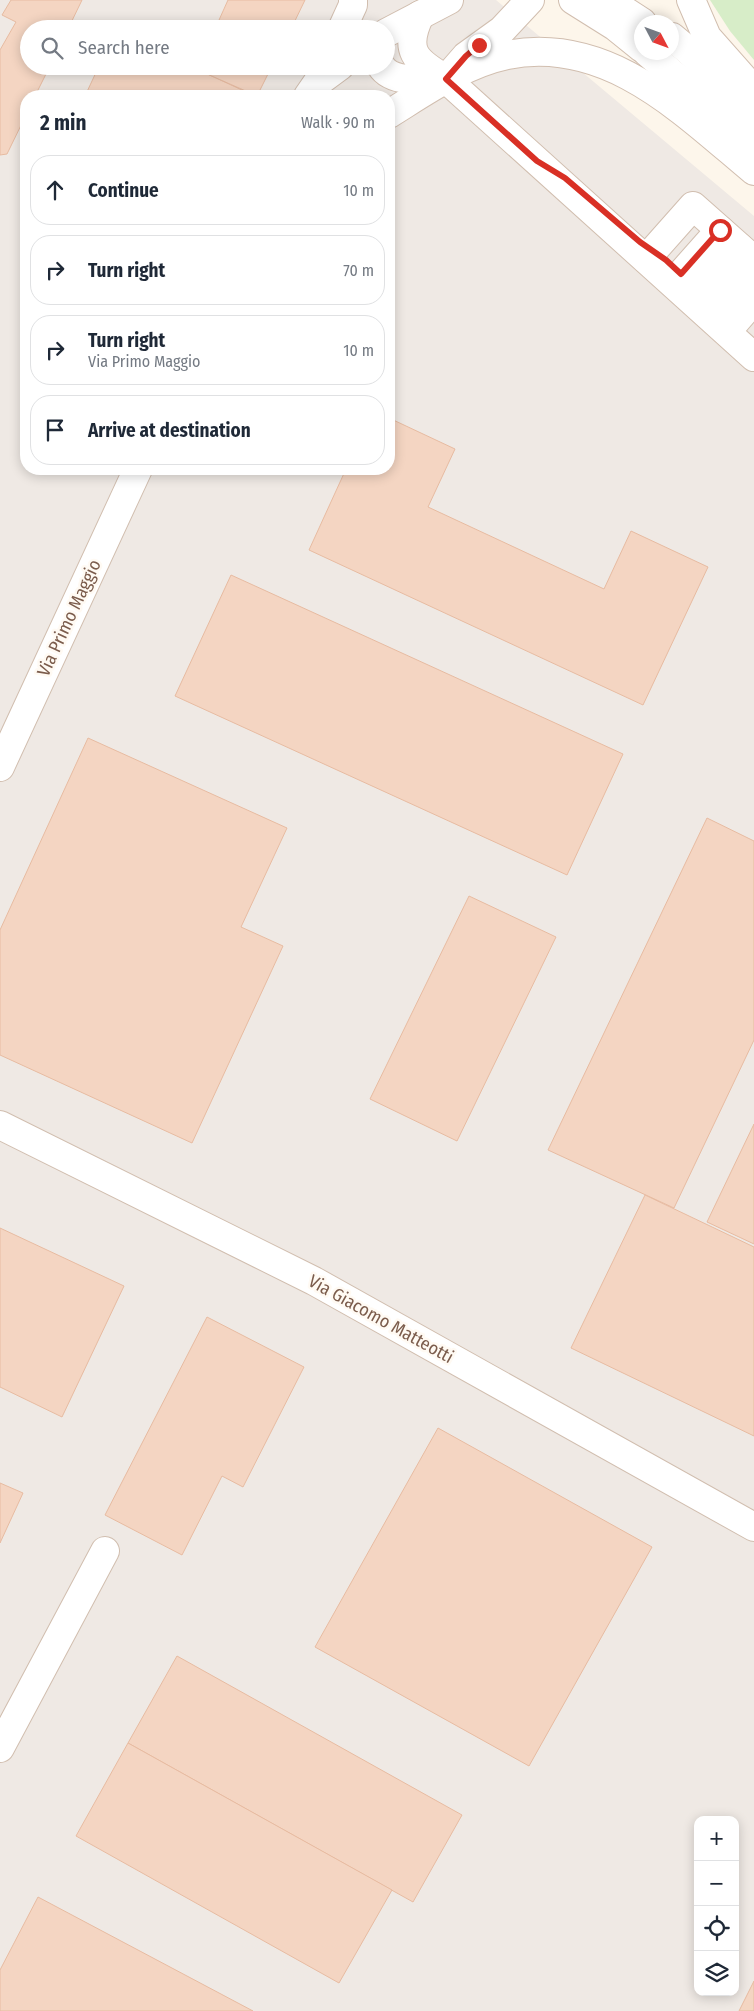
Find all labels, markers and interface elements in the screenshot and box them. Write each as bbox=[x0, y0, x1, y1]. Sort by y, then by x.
north arrow bbox=[634, 15, 679, 60]
search box bbox=[20, 20, 395, 75]
icon: search bbox=[38, 34, 66, 62]
route end bbox=[468, 34, 491, 57]
text: Search here bbox=[78, 36, 170, 59]
text: 2 min bbox=[40, 110, 87, 136]
text: Walk · 90 m bbox=[301, 113, 375, 132]
icon: ahead bbox=[41, 176, 69, 204]
text: Continue bbox=[88, 179, 159, 202]
text: 10 m bbox=[343, 181, 374, 200]
route start bbox=[709, 219, 732, 242]
icon: right bbox=[41, 256, 69, 284]
text: Turn right bbox=[88, 259, 165, 282]
text: 70 m bbox=[343, 261, 374, 280]
text: Turn right bbox=[88, 329, 165, 352]
icon: right bbox=[41, 336, 69, 364]
text: 10 m bbox=[343, 341, 374, 360]
text: Via Primo Maggio bbox=[88, 352, 200, 371]
icon: arrive bbox=[41, 416, 69, 444]
text: Arrive at destination bbox=[88, 419, 251, 442]
street label: Via Primo Maggio bbox=[32, 556, 106, 680]
street label: Via Giacomo Matteotti bbox=[305, 1270, 457, 1368]
map controls bbox=[694, 1816, 739, 1996]
button: + bbox=[694, 1816, 739, 1861]
button: − bbox=[694, 1861, 739, 1906]
button: locate bbox=[694, 1906, 739, 1951]
button: layers bbox=[694, 1951, 739, 1996]

